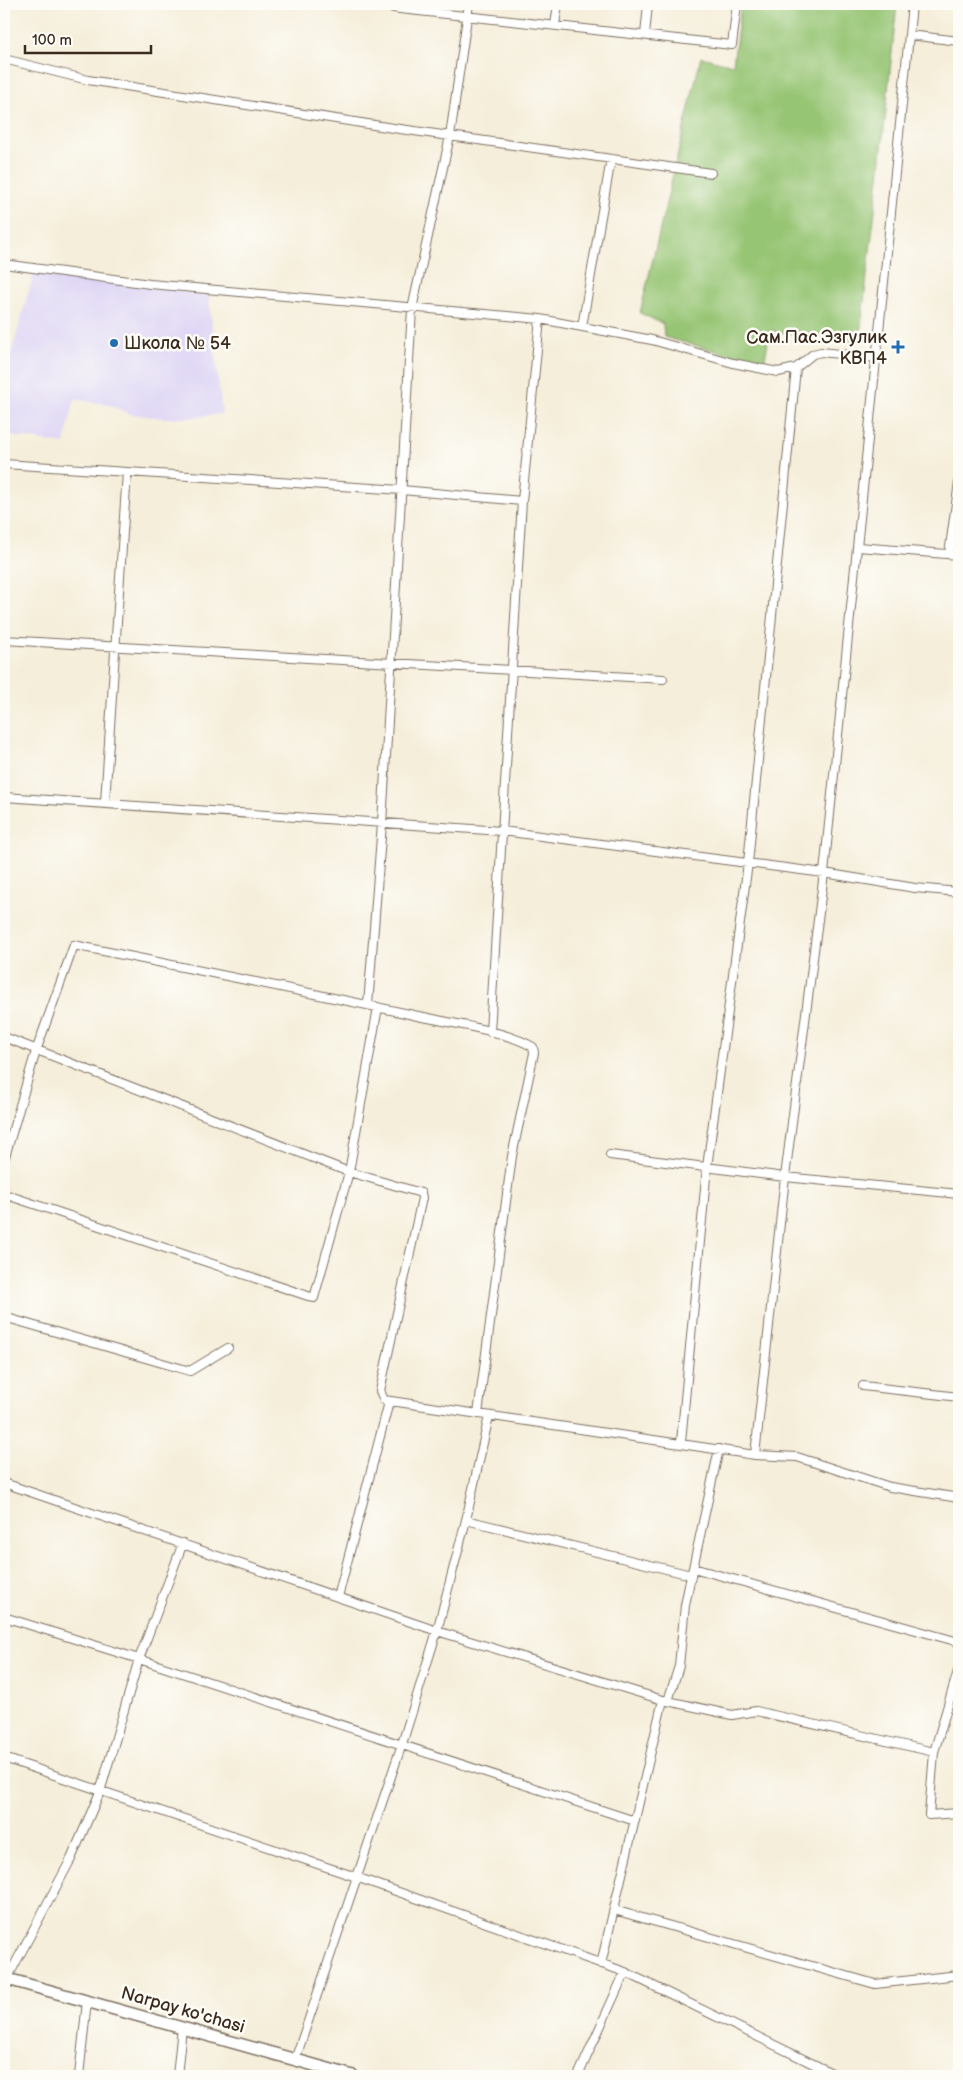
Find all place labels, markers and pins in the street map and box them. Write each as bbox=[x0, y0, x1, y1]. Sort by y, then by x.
place label: Сам.Пас.Эзгулик КВП4 bbox=[746, 327, 887, 369]
place label: Школа № 54 bbox=[124, 333, 231, 354]
marker: Школа № 54 bbox=[108, 337, 120, 349]
marker: Сам.Пас.Эзгулик КВП4 bbox=[891, 340, 905, 354]

